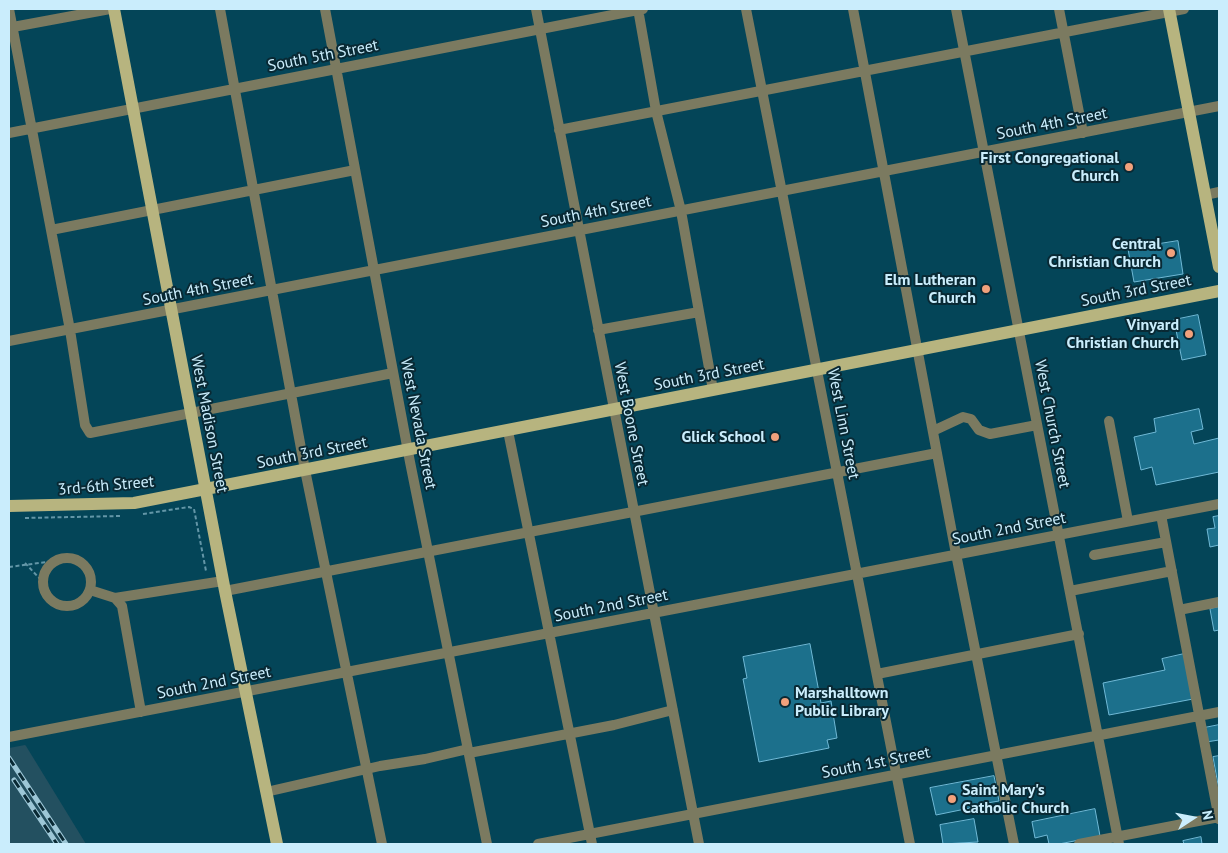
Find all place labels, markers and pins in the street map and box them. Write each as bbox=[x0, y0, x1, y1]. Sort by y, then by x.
place label: First Congregational Church bbox=[980, 148, 1119, 186]
marker: First Congregational Church bbox=[1123, 161, 1135, 173]
place label: Central Christian Church bbox=[1049, 234, 1161, 272]
marker: Central Christian Church bbox=[1165, 247, 1177, 259]
place label: Elm Lutheran Church bbox=[884, 270, 976, 308]
marker: Elm Lutheran Church bbox=[980, 283, 992, 295]
place label: Vinyard Christian Church bbox=[1067, 315, 1179, 353]
marker: Vinyard Christian Church bbox=[1183, 328, 1195, 340]
place label: Glick School bbox=[681, 427, 765, 447]
marker: Glick School bbox=[769, 431, 781, 443]
place label: Marshalltown Public Library bbox=[795, 683, 889, 721]
marker: Marshalltown Public Library bbox=[779, 696, 791, 708]
place label: Saint Mary's Catholic Church bbox=[962, 780, 1069, 818]
marker: Saint Mary's Catholic Church bbox=[946, 793, 958, 805]

